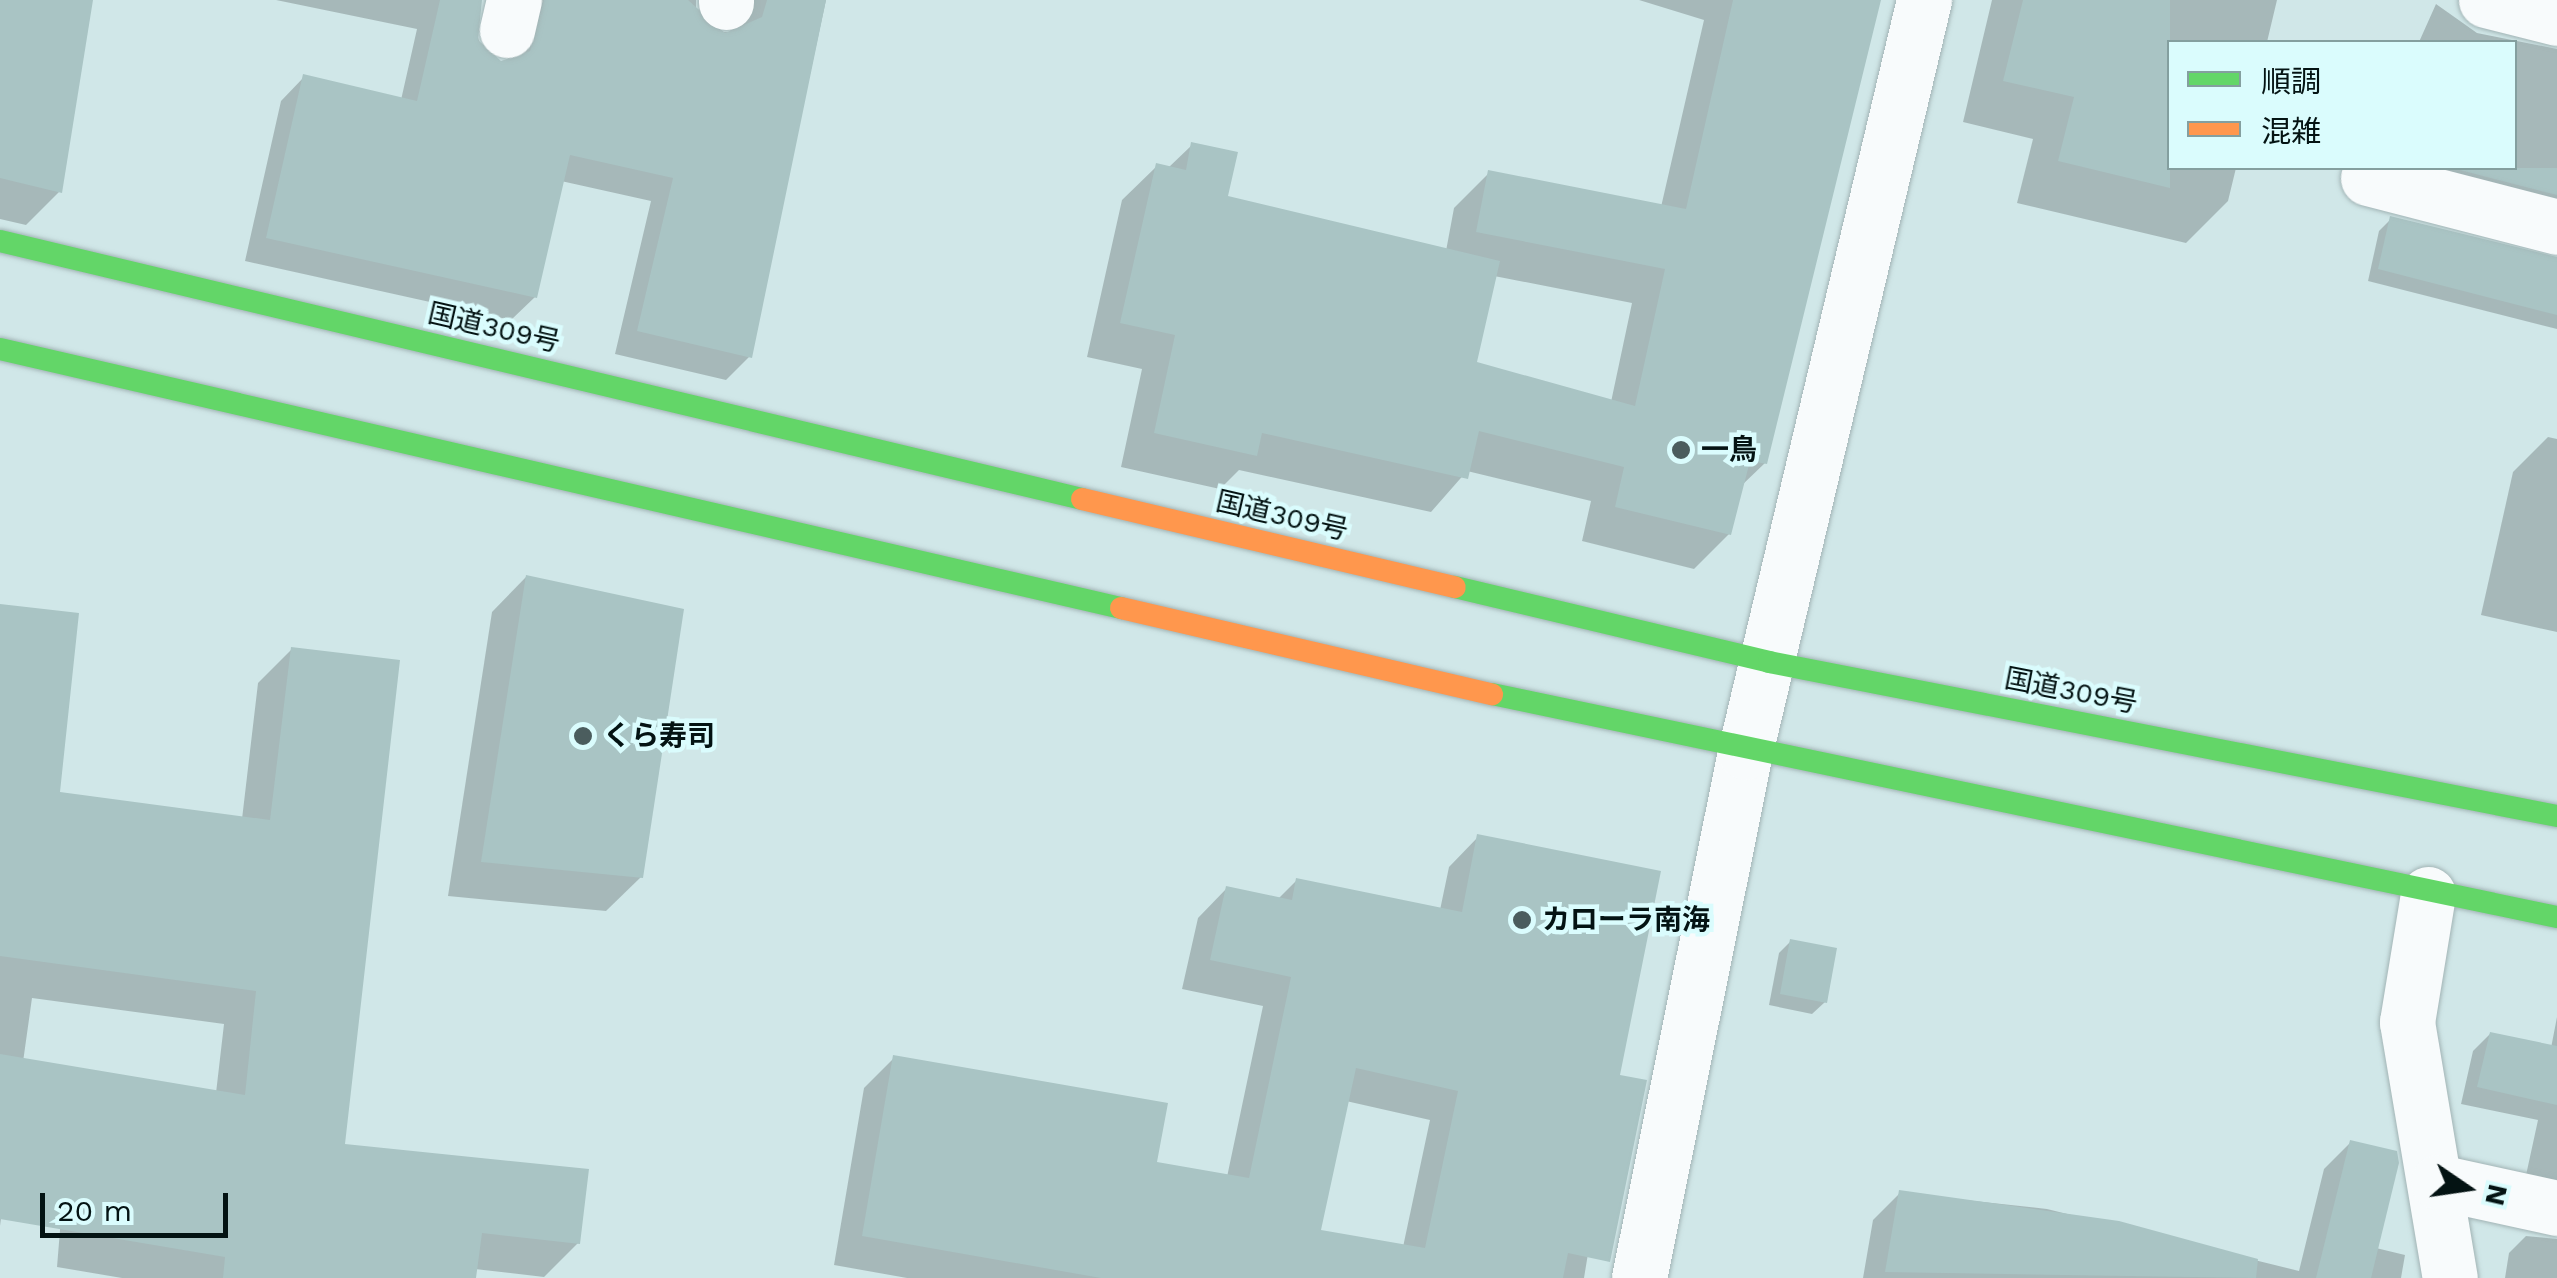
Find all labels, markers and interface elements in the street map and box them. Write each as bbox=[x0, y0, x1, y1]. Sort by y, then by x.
legend bbox=[2167, 40, 2517, 170]
text: 順調 bbox=[2261, 64, 2321, 99]
text: 混雑 bbox=[2261, 114, 2321, 149]
street label: 国道309号 bbox=[424, 296, 564, 360]
place label: 一鳥 bbox=[1701, 433, 1757, 467]
marker: 一鳥 bbox=[1670, 439, 1692, 461]
street label: 国道309号 bbox=[1212, 484, 1352, 548]
street label: 国道309号 bbox=[2002, 662, 2140, 720]
place label: くら寿司 bbox=[603, 719, 715, 753]
marker: くら寿司 bbox=[572, 725, 594, 747]
place label: カローラ南海 bbox=[1542, 903, 1710, 937]
marker: カローラ南海 bbox=[1511, 909, 1533, 931]
north arrow bbox=[2417, 1138, 2517, 1238]
scale bar bbox=[45, 1173, 232, 1235]
text: N bbox=[2478, 1181, 2515, 1209]
text: 20 m bbox=[57, 1193, 132, 1228]

